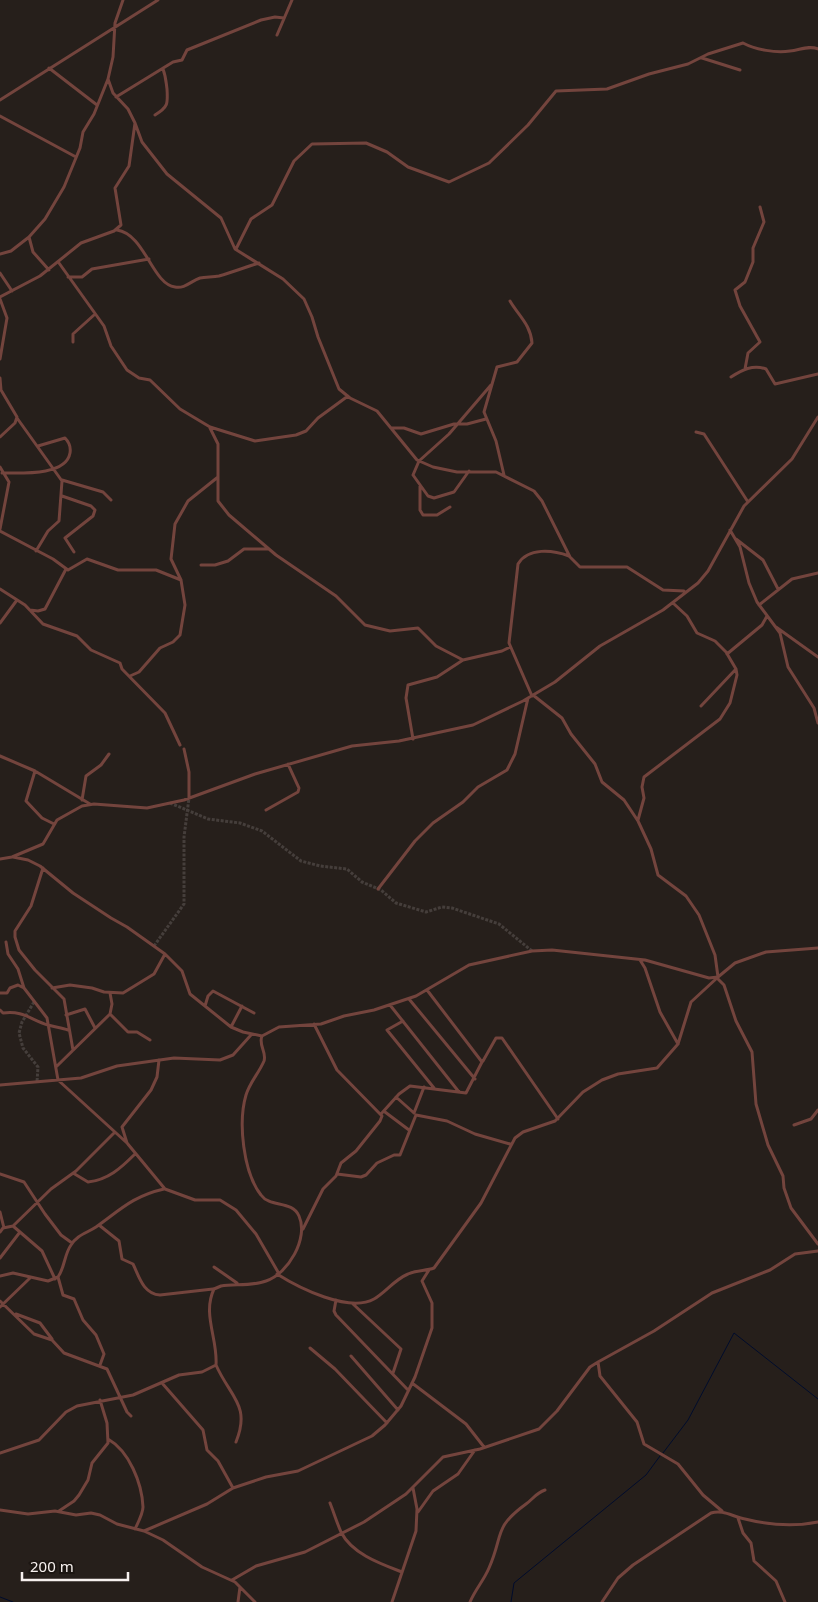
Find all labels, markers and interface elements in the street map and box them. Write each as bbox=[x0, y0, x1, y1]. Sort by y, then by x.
scale bar bbox=[22, 1550, 129, 1582]
text: 200 m bbox=[30, 1556, 74, 1576]

